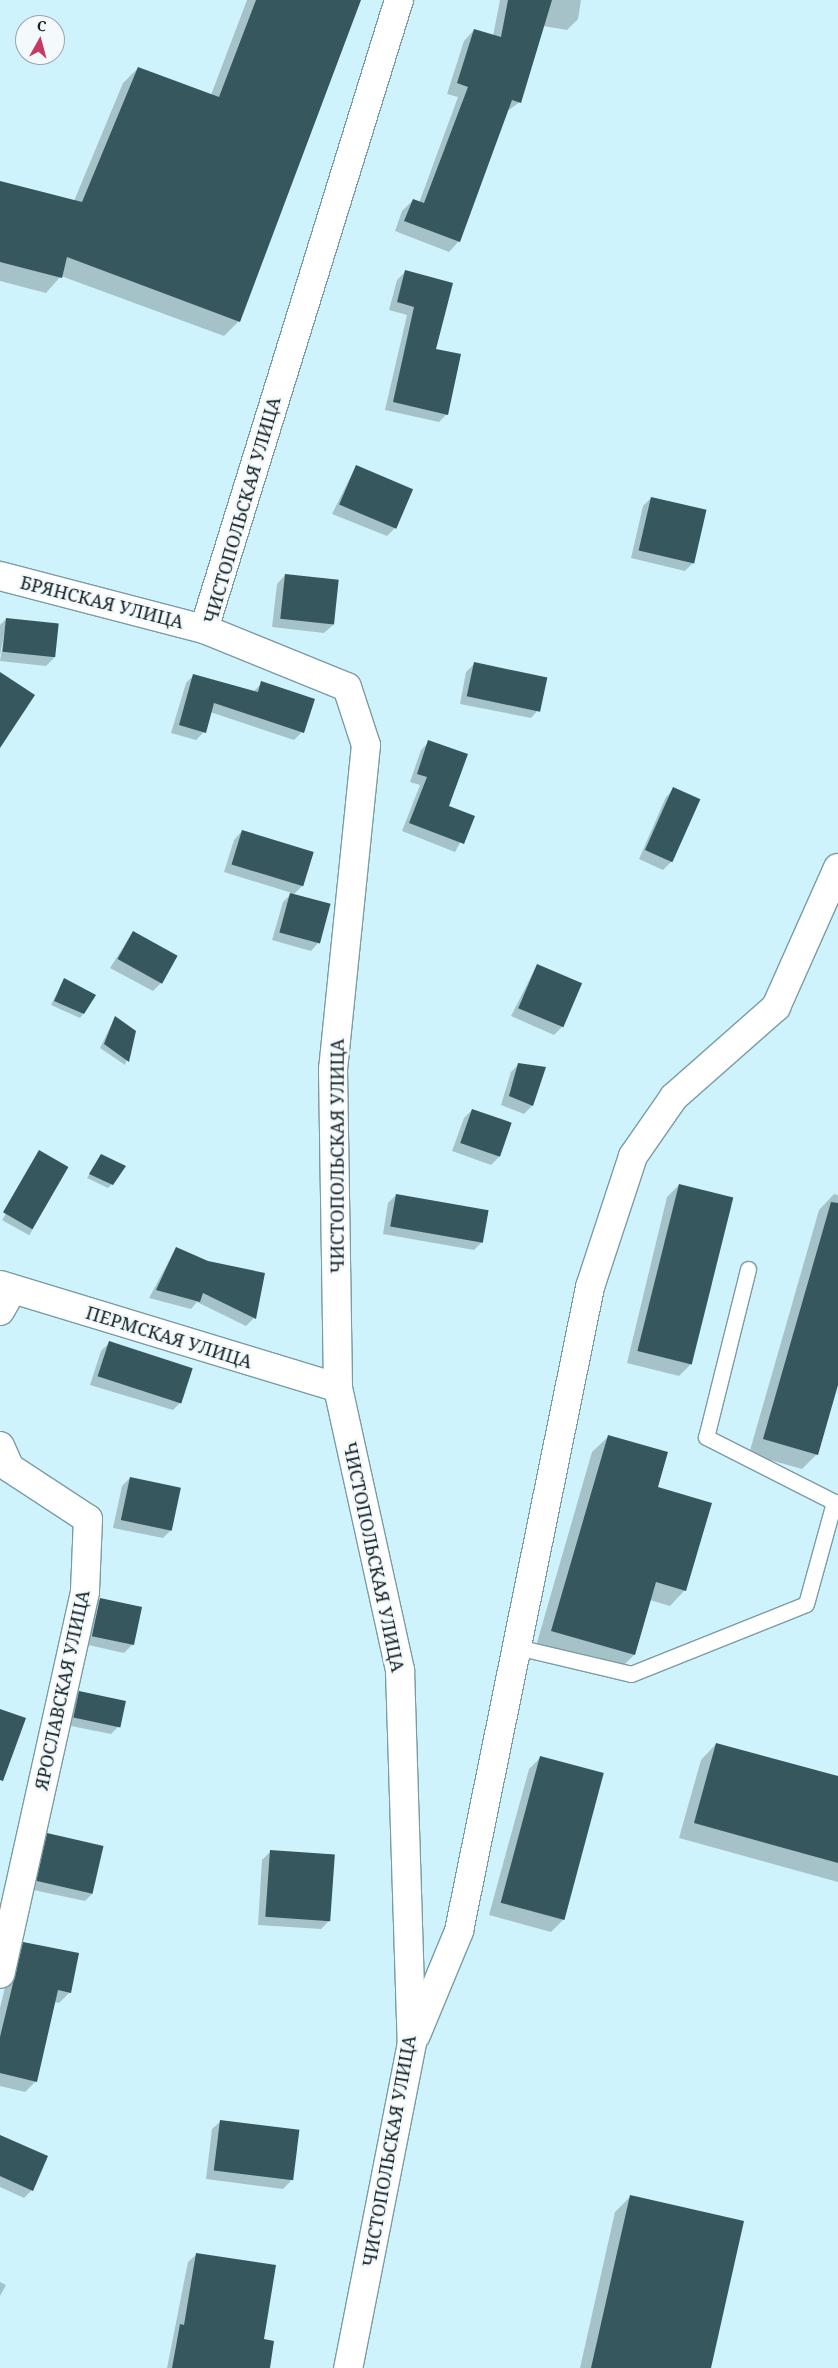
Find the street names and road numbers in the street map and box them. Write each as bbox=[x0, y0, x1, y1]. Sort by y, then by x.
street label: ЧИСТОПОЛЬСКАЯ УЛИЦА bbox=[199, 394, 285, 626]
street label: БРЯНСКАЯ УЛИЦА bbox=[18, 571, 186, 633]
street label: ЧИСТОПОЛЬСКАЯ УЛИЦА bbox=[326, 1039, 348, 1273]
street label: ПЕРМСКАЯ УЛИЦА bbox=[83, 1301, 255, 1373]
street label: ЧИСТОПОЛЬСКАЯ УЛИЦА bbox=[339, 1440, 409, 1674]
street label: ЯРОСЛАВСКАЯ УЛИЦА bbox=[30, 1588, 94, 1792]
street label: ЧИСТОПОЛЬСКАЯ УЛИЦА bbox=[358, 2034, 420, 2268]

